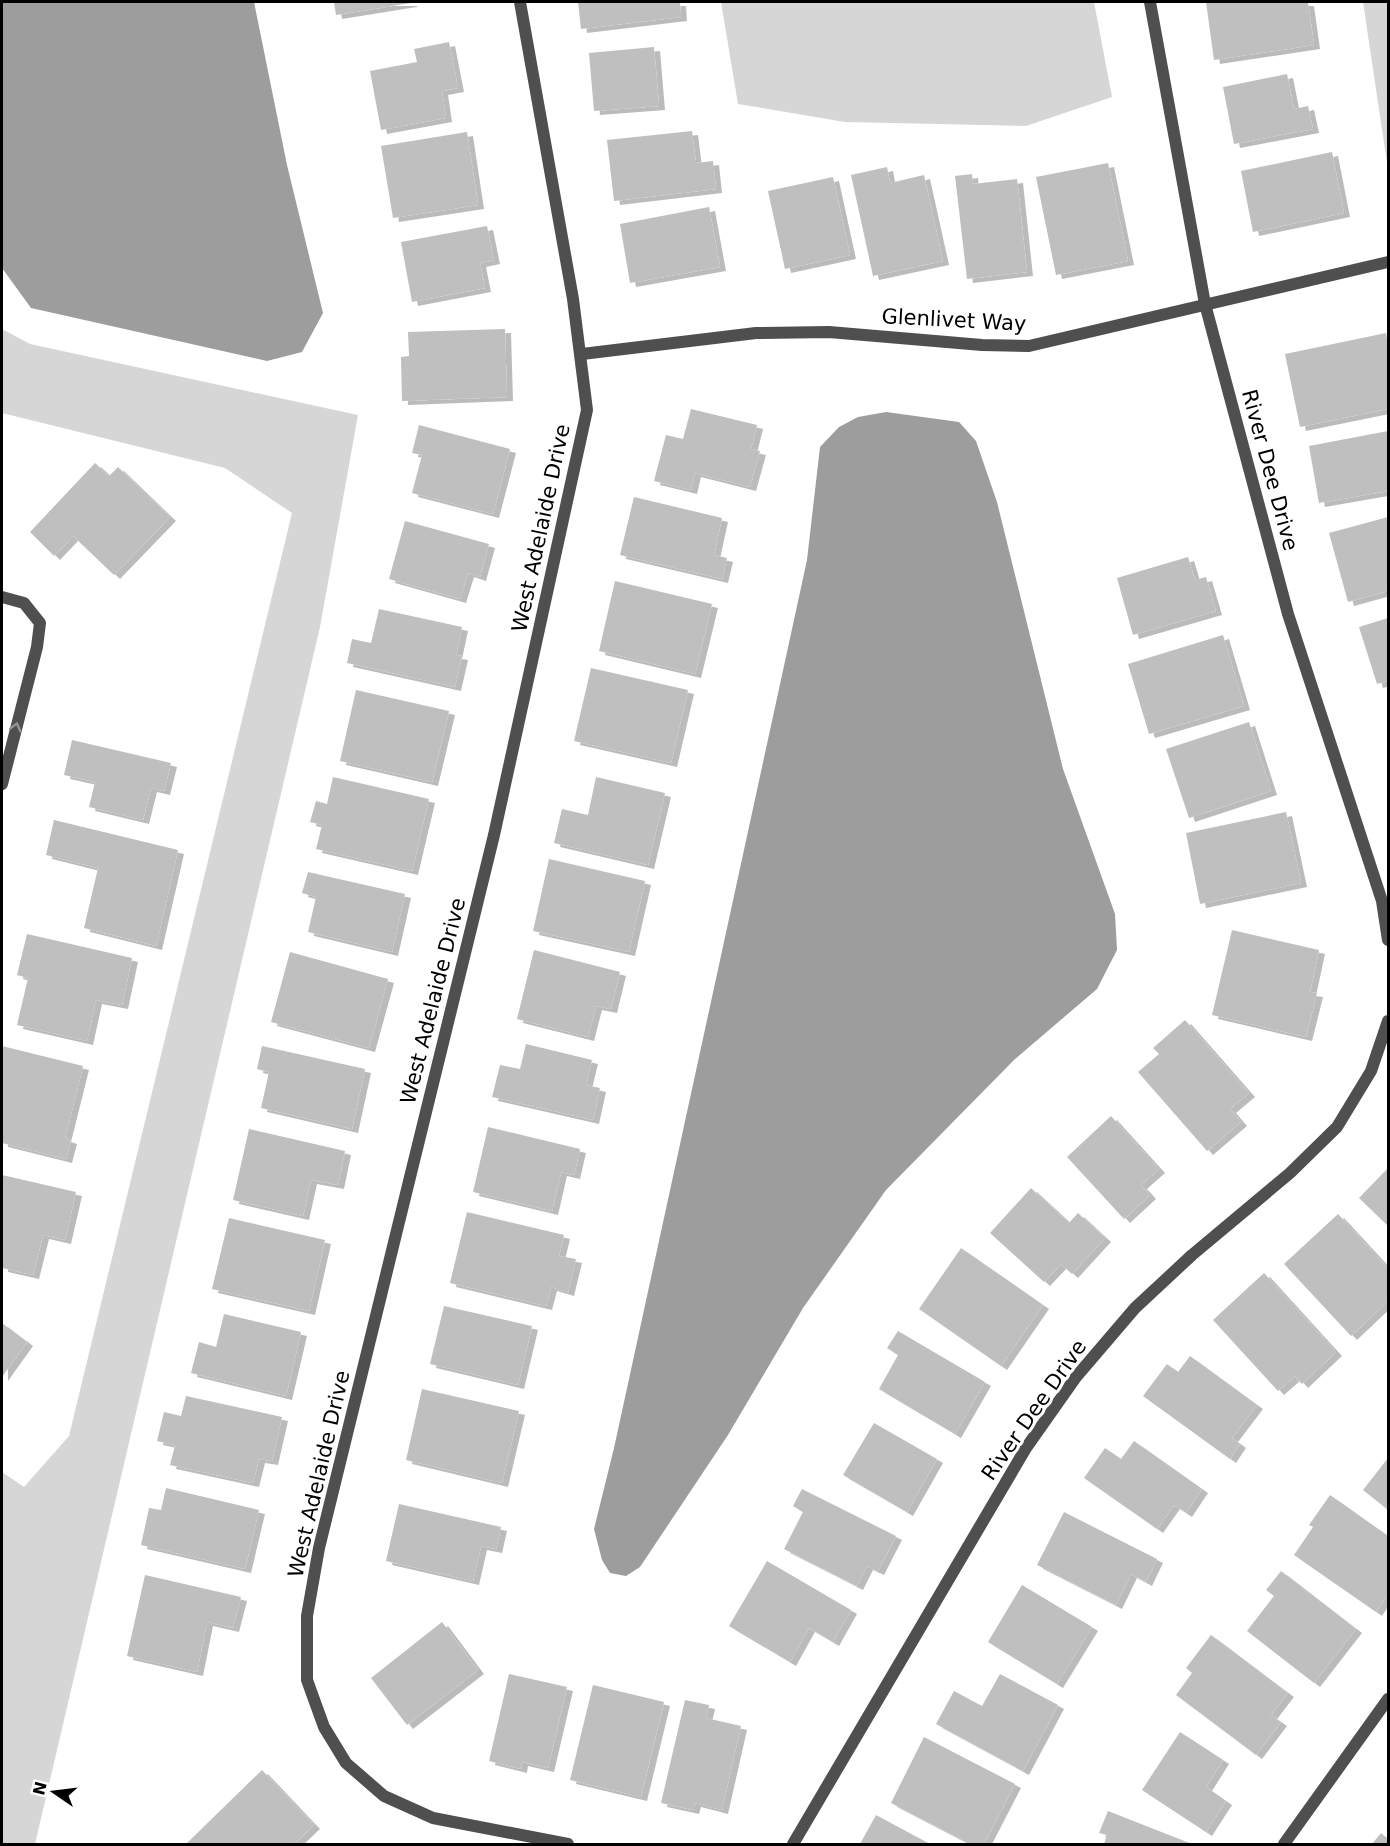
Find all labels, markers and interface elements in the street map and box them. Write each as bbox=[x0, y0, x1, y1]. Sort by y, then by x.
street label: Glenlivet Way bbox=[881, 304, 1027, 336]
street label: River Dee Drive bbox=[1237, 387, 1303, 553]
street label: West Adelaide Drive bbox=[507, 422, 575, 634]
one-way arrow bbox=[9, 722, 21, 733]
street label: West Adelaide Drive bbox=[396, 895, 470, 1107]
street label: River Dee Drive bbox=[977, 1335, 1091, 1485]
street label: West Adelaide Drive bbox=[283, 1368, 355, 1580]
north arrow bbox=[24, 1762, 84, 1822]
text: N bbox=[29, 1780, 51, 1797]

